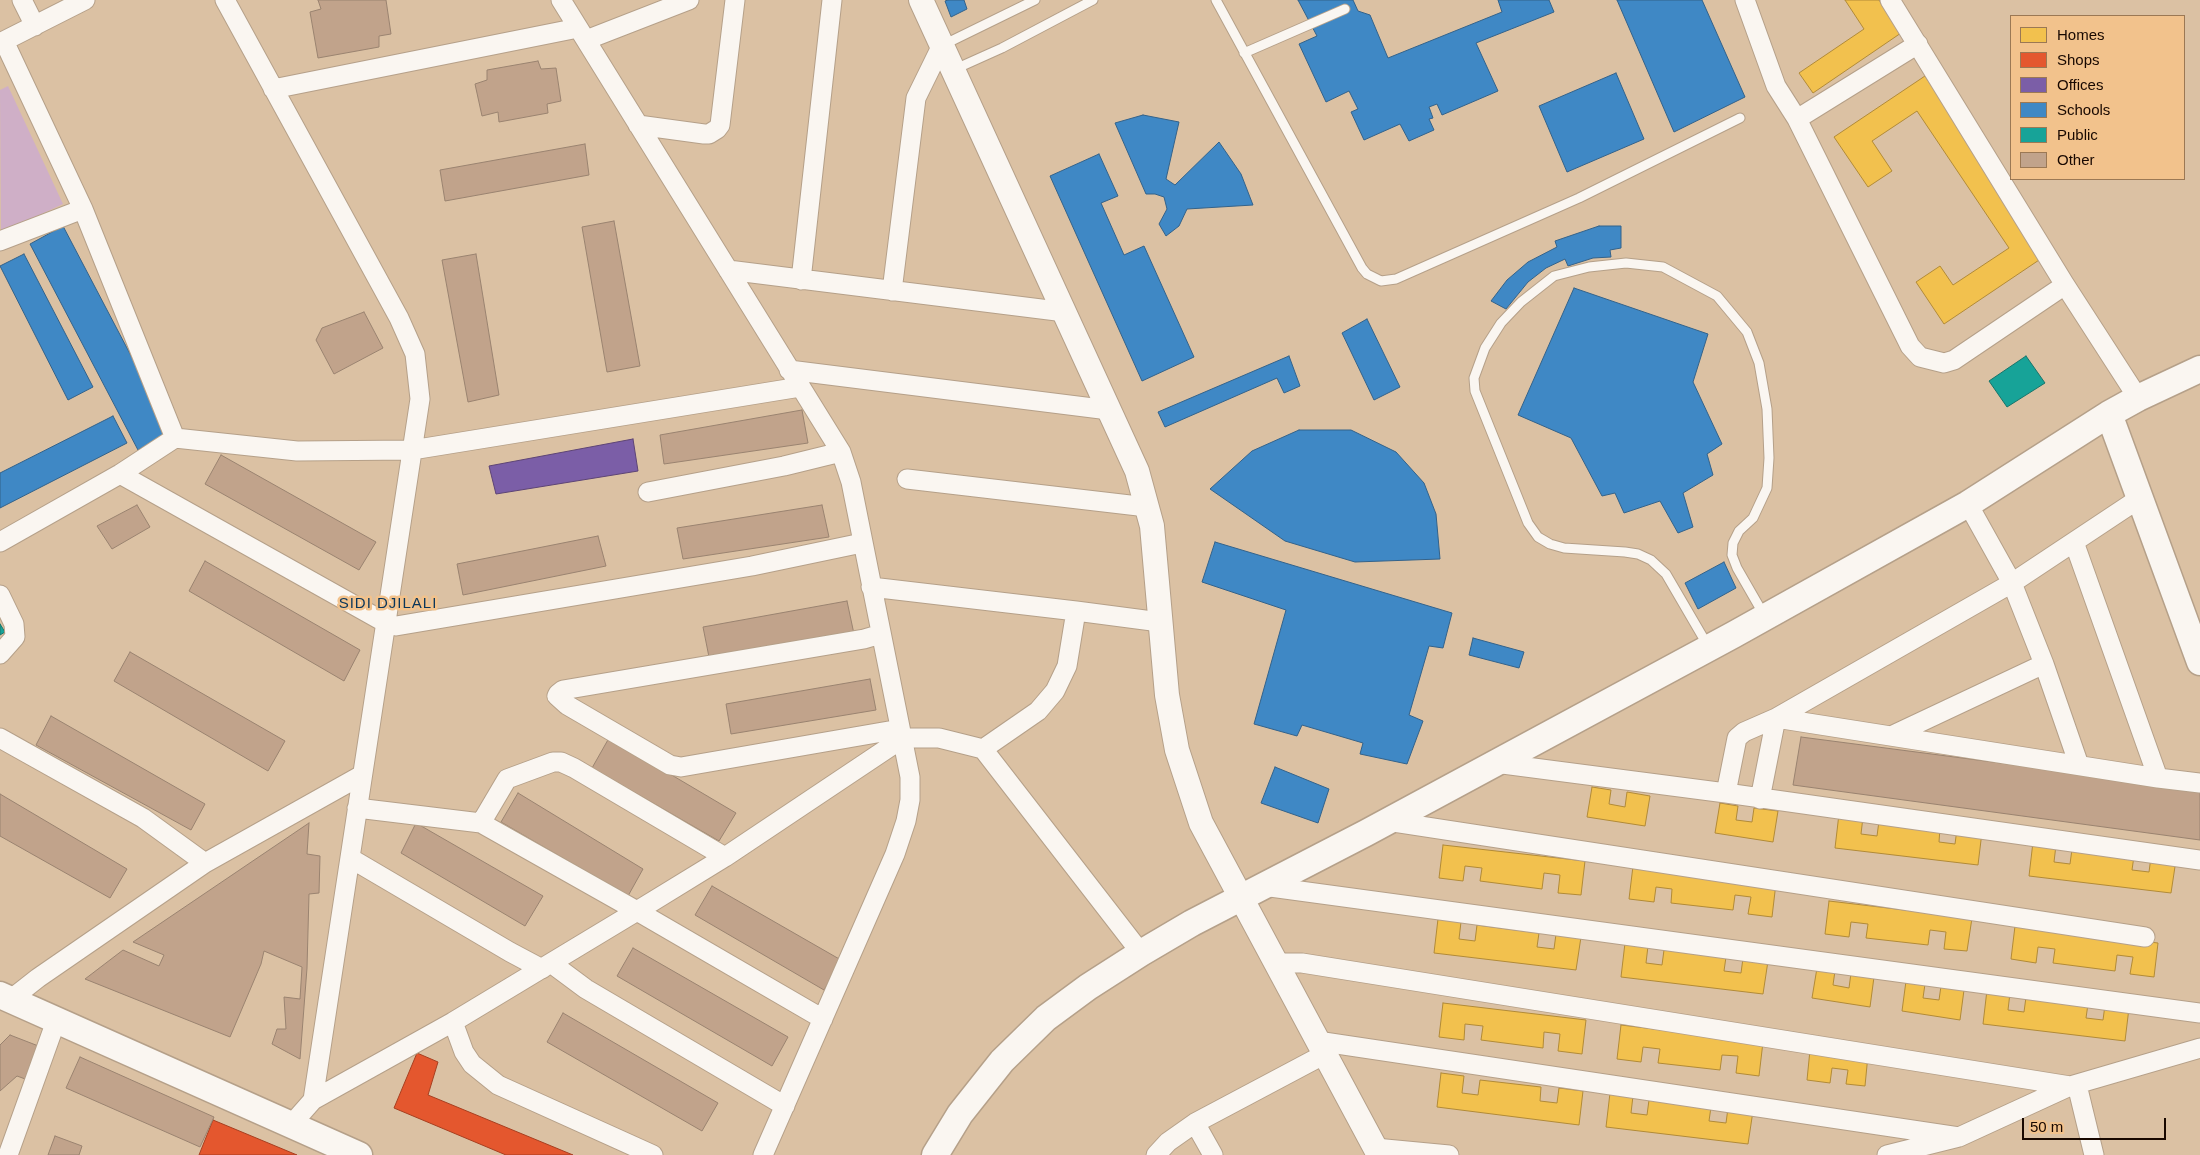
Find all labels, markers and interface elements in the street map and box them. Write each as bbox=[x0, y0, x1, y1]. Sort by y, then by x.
legend bbox=[2010, 15, 2185, 180]
text: Homes bbox=[2057, 26, 2105, 43]
text: Shops bbox=[2057, 51, 2100, 68]
text: Offices bbox=[2057, 76, 2103, 93]
text: Schools bbox=[2057, 101, 2110, 118]
text: Public bbox=[2057, 126, 2098, 143]
text: Other bbox=[2057, 151, 2095, 168]
district label: SIDI DJILALI bbox=[337, 595, 439, 613]
scale bar bbox=[2025, 1108, 2169, 1140]
text: 50 m bbox=[2030, 1118, 2063, 1135]

